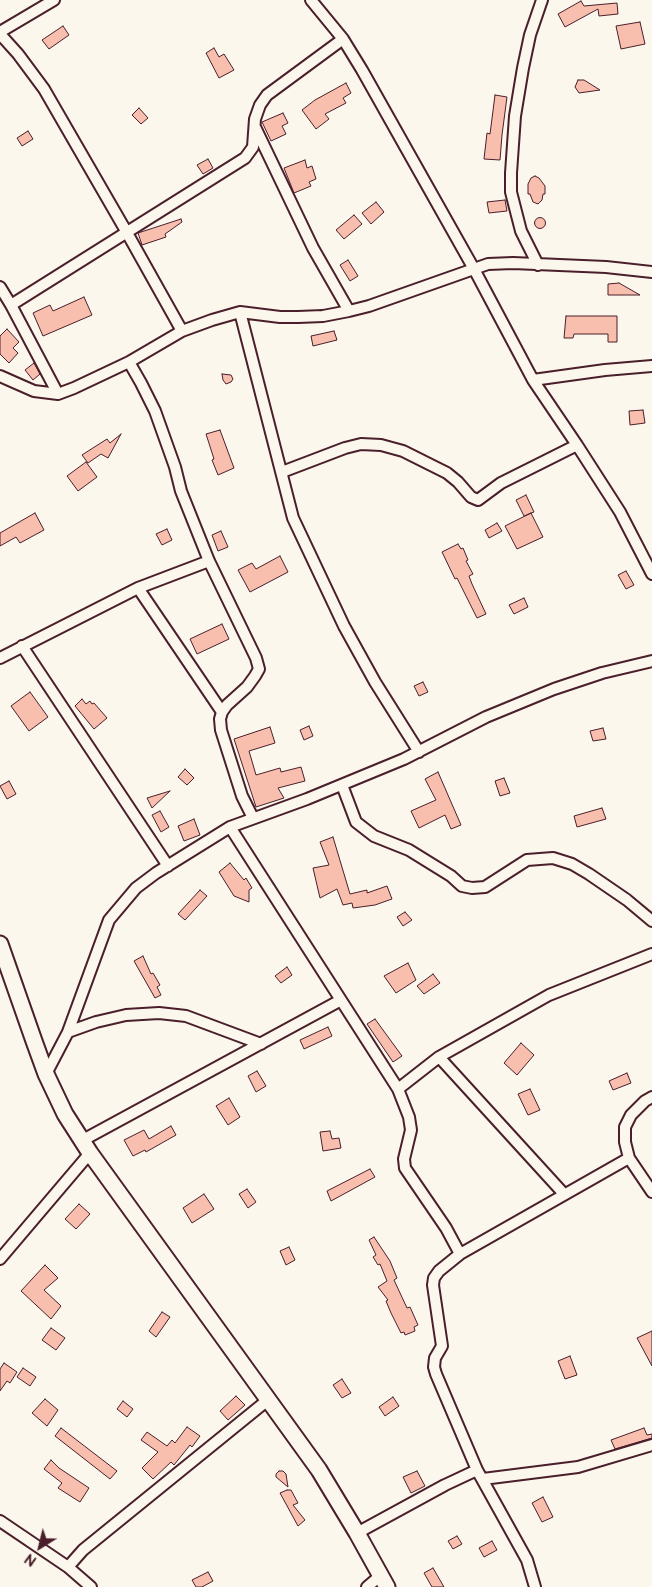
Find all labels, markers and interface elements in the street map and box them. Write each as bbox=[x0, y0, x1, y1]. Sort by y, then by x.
north arrow bbox=[15, 1522, 65, 1572]
text: N bbox=[22, 1550, 40, 1570]

